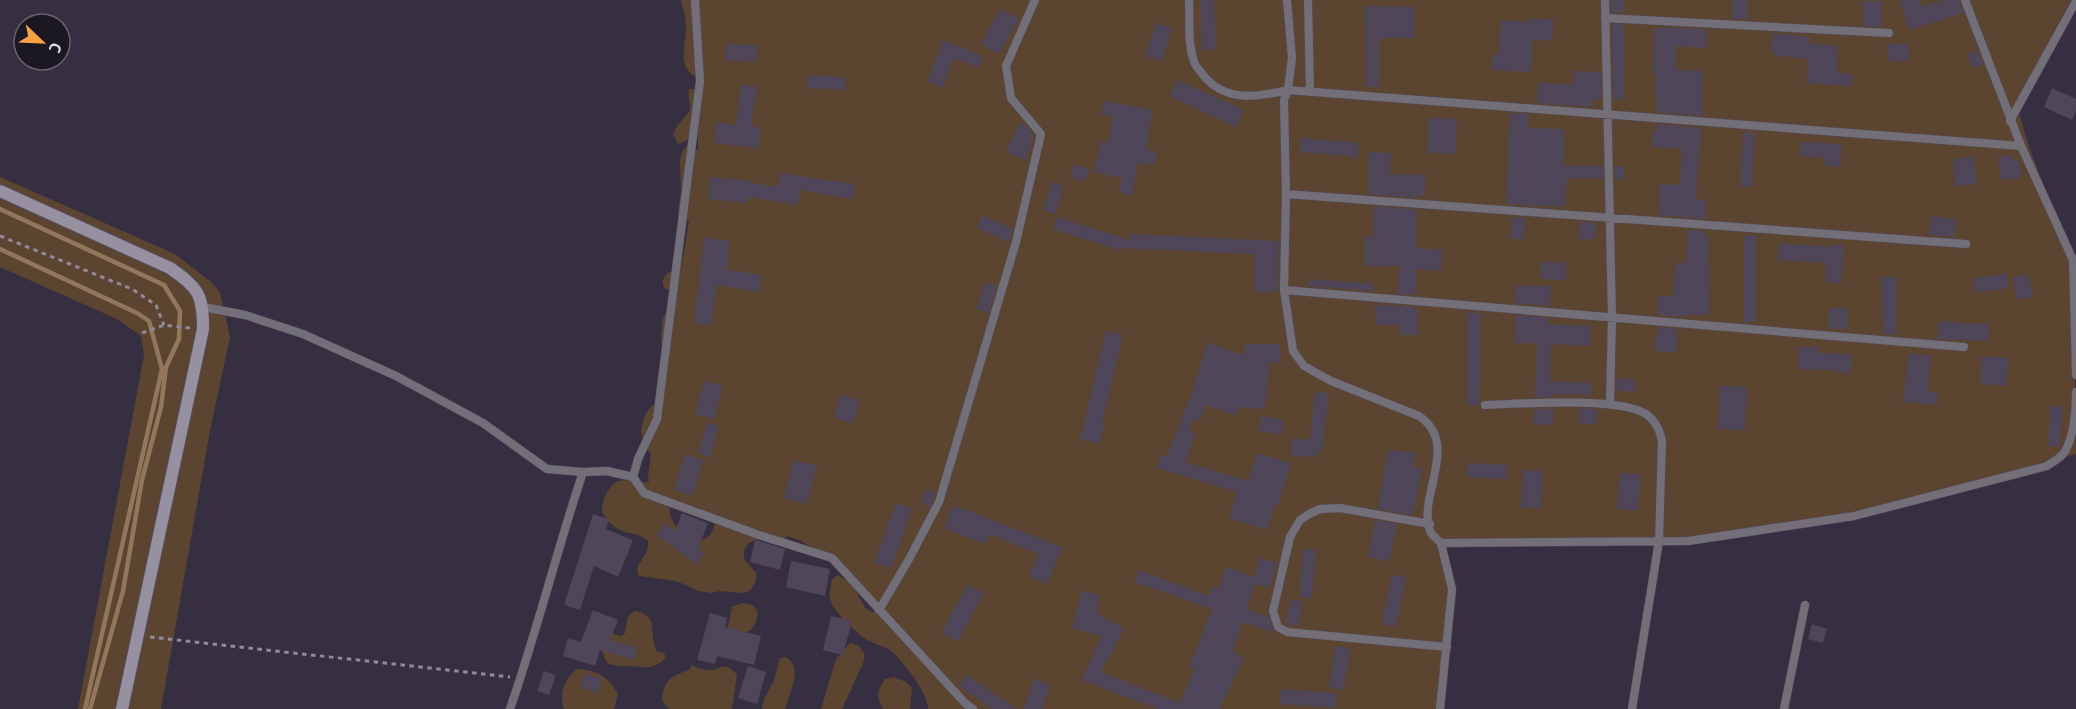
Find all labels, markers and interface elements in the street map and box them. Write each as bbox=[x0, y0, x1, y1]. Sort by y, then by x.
north arrow bbox=[12, 12, 72, 72]
text: С bbox=[45, 40, 67, 56]

